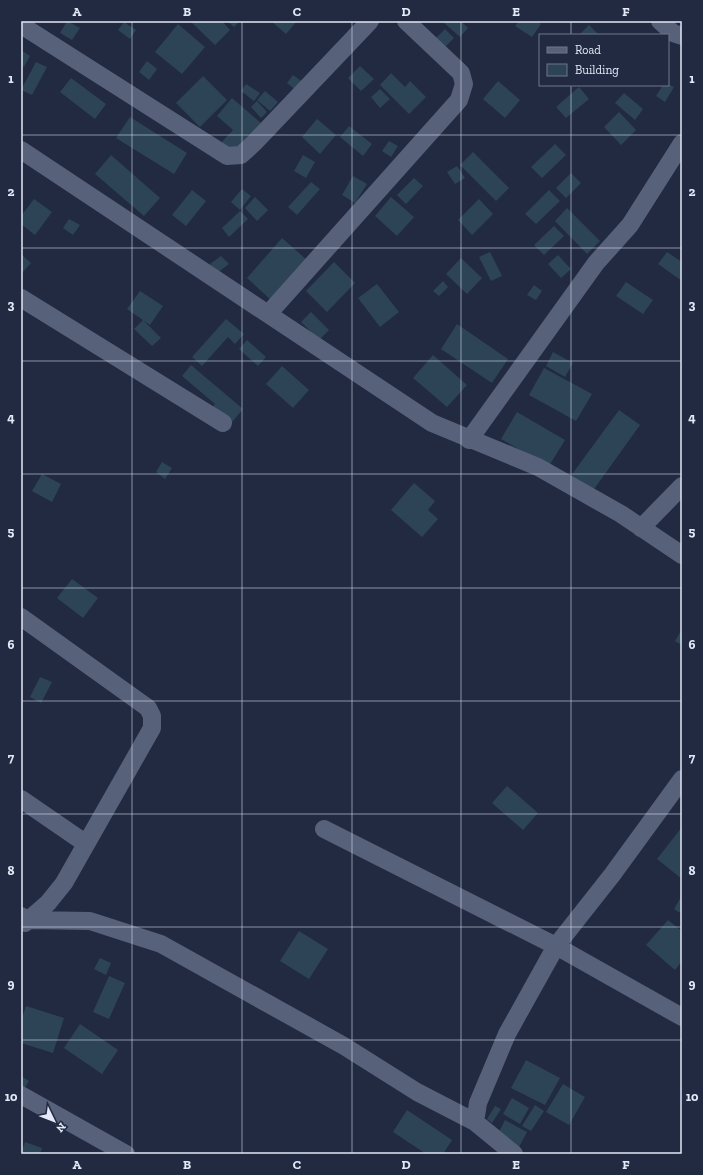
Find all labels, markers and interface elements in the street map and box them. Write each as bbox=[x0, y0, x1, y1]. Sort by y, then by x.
text: A bbox=[73, 4, 82, 19]
text: B bbox=[183, 4, 191, 19]
text: C bbox=[293, 4, 301, 19]
text: D bbox=[401, 4, 411, 19]
text: E bbox=[512, 4, 520, 19]
text: F bbox=[622, 4, 630, 19]
legend bbox=[539, 34, 669, 86]
text: Road bbox=[575, 43, 601, 57]
text: Building bbox=[575, 63, 619, 77]
text: 1 bbox=[8, 71, 14, 86]
text: 1 bbox=[689, 71, 695, 86]
text: 2 bbox=[8, 184, 15, 199]
text: 2 bbox=[689, 184, 696, 199]
text: 3 bbox=[8, 297, 15, 312]
text: 3 bbox=[689, 297, 696, 312]
text: 4 bbox=[7, 410, 15, 425]
text: 4 bbox=[688, 410, 696, 425]
text: 5 bbox=[8, 524, 15, 539]
text: 5 bbox=[689, 524, 696, 539]
text: 6 bbox=[8, 637, 15, 652]
text: 6 bbox=[689, 637, 696, 652]
text: 7 bbox=[8, 750, 15, 765]
text: 7 bbox=[689, 750, 696, 765]
text: 8 bbox=[7, 863, 15, 878]
text: 8 bbox=[688, 863, 696, 878]
text: 9 bbox=[8, 976, 15, 991]
text: 9 bbox=[689, 976, 696, 991]
text: 10 bbox=[5, 1089, 18, 1104]
text: 10 bbox=[686, 1089, 699, 1104]
north arrow bbox=[34, 1101, 74, 1141]
text: N bbox=[53, 1120, 69, 1135]
text: A bbox=[73, 1157, 82, 1172]
text: B bbox=[183, 1157, 191, 1172]
text: C bbox=[293, 1157, 301, 1172]
text: D bbox=[401, 1157, 411, 1172]
text: E bbox=[512, 1157, 520, 1172]
text: F bbox=[622, 1157, 630, 1172]

